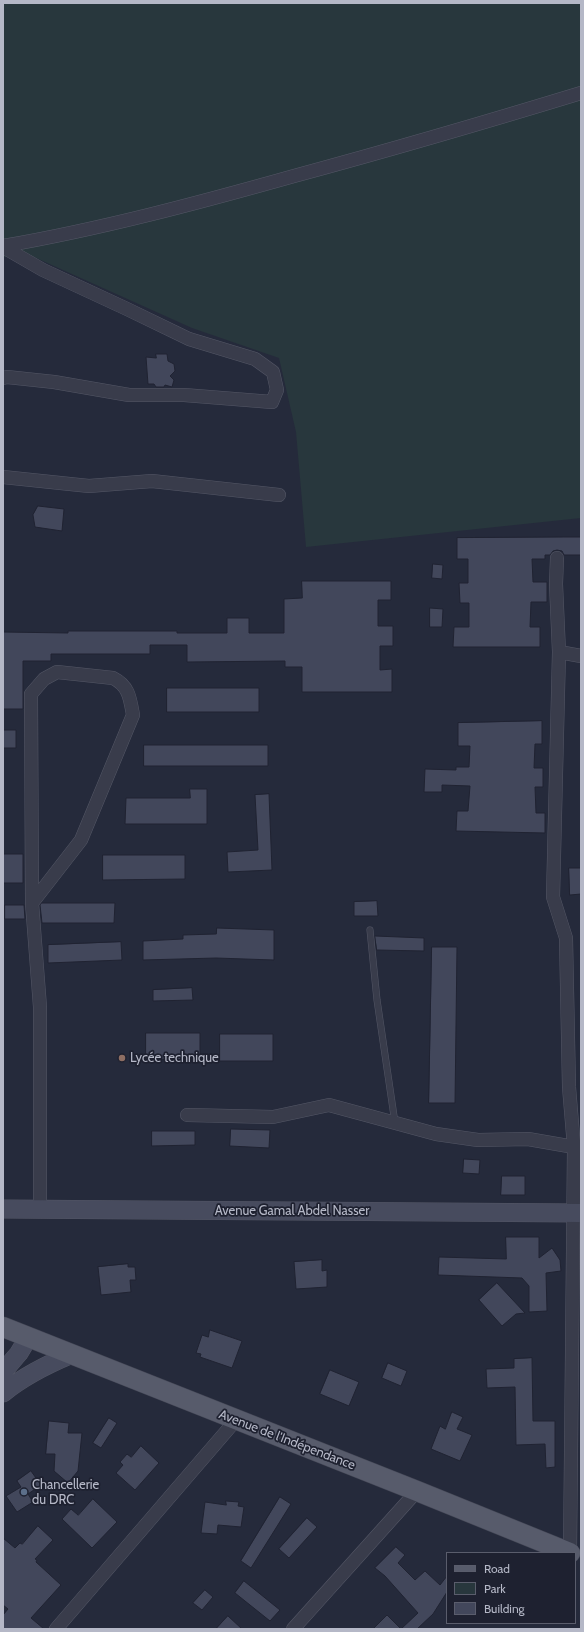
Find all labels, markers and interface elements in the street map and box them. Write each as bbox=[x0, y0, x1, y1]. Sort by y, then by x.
place label: Lycée technique bbox=[130, 1050, 219, 1066]
marker: Lycée technique bbox=[117, 1053, 127, 1063]
street label: Avenue Gamal Abdel Nasser bbox=[215, 1203, 369, 1219]
street label: Avenue de l'Indépendance bbox=[217, 1407, 357, 1473]
place label: Chancellerie du DRC bbox=[32, 1477, 99, 1508]
marker: Chancellerie du DRC bbox=[19, 1487, 29, 1497]
legend bbox=[446, 1552, 576, 1624]
text: Road bbox=[484, 1561, 510, 1576]
text: Park bbox=[484, 1581, 506, 1596]
text: Building bbox=[484, 1601, 525, 1616]

